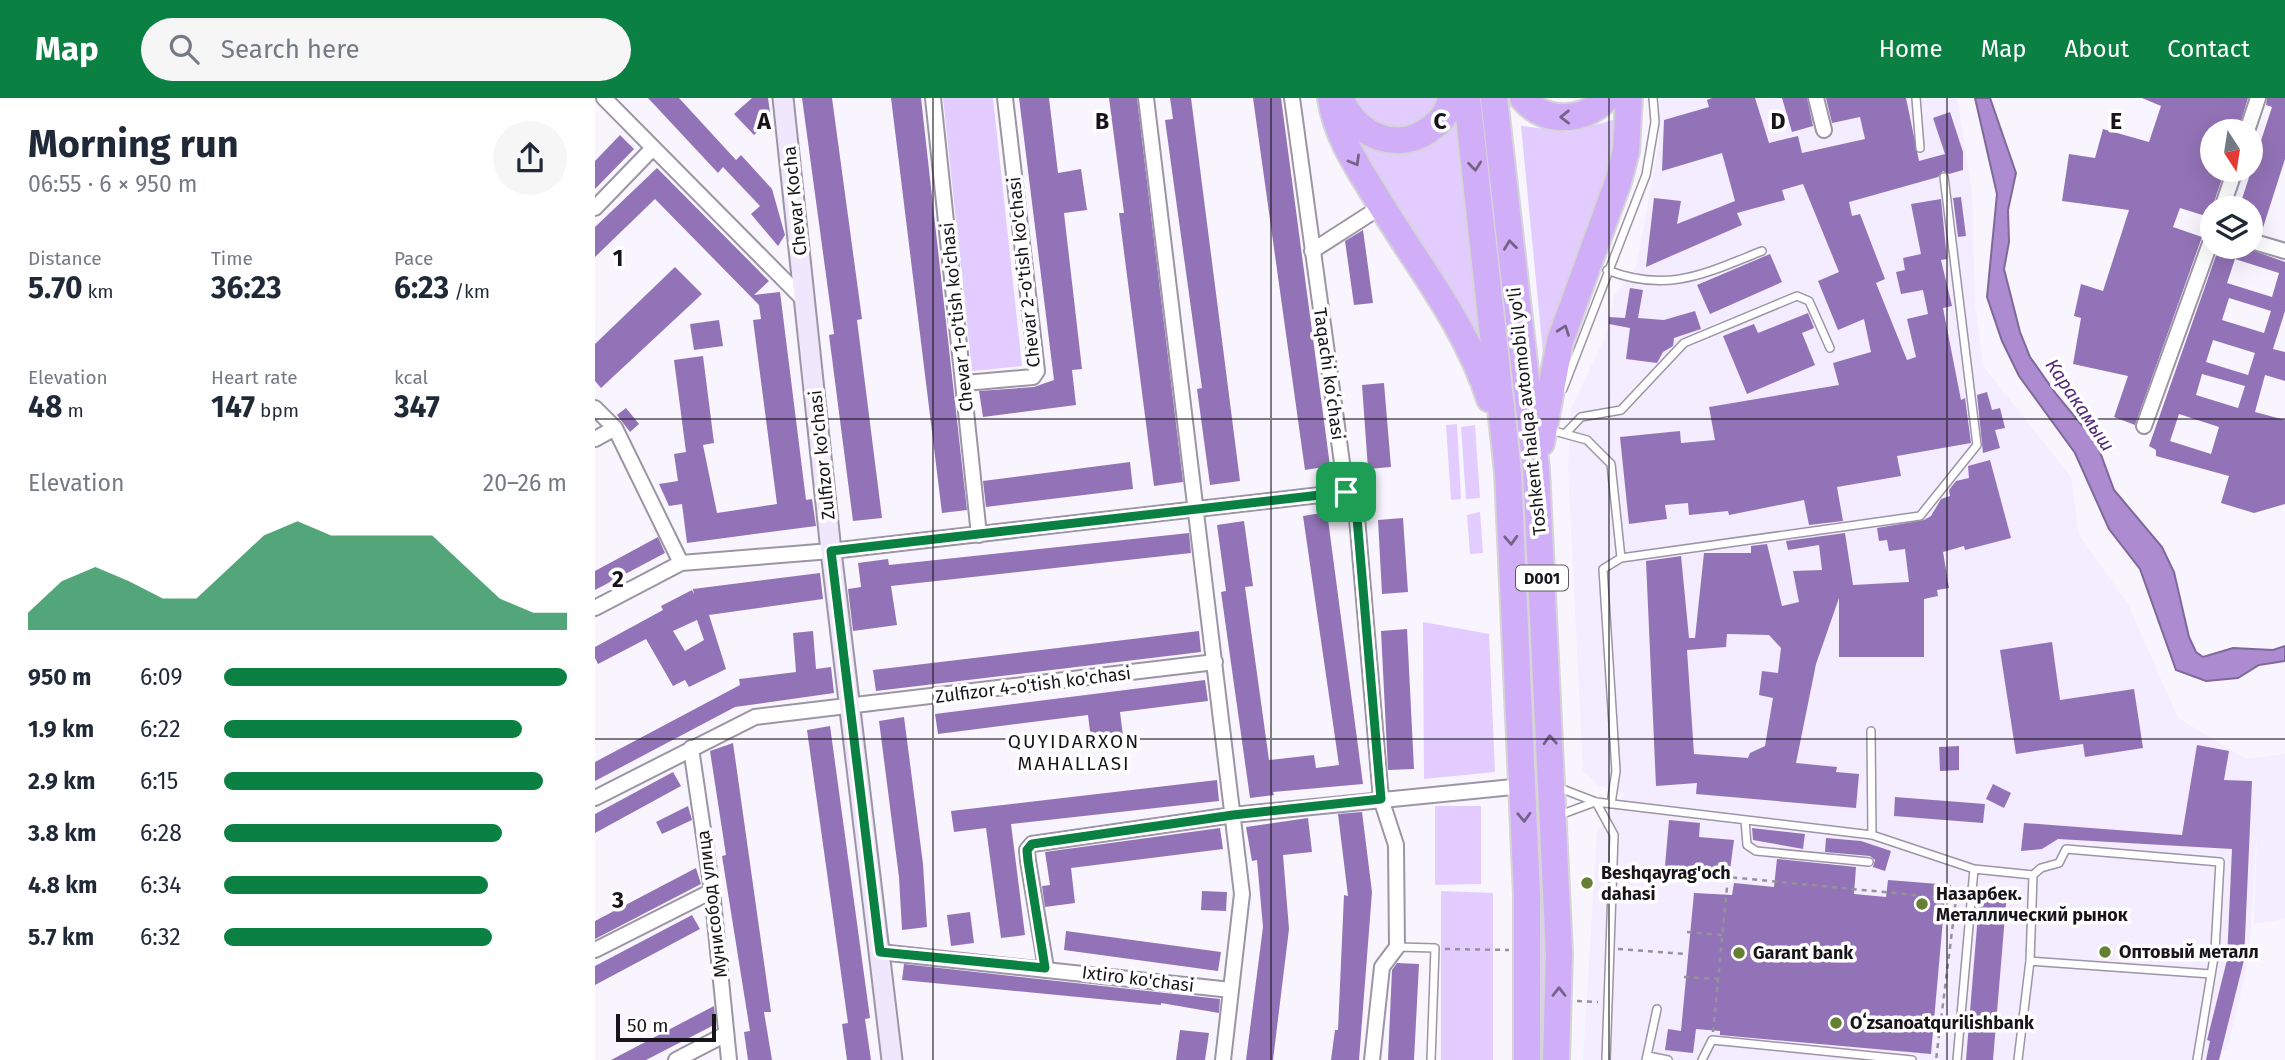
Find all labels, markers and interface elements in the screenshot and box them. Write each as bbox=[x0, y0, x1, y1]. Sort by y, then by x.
search box bbox=[141, 18, 631, 81]
text: Map bbox=[35, 29, 99, 69]
icon: search bbox=[165, 30, 203, 68]
text: Search here bbox=[221, 34, 360, 65]
text: Home bbox=[1879, 35, 1943, 63]
text: Map bbox=[1981, 35, 2027, 63]
text: About bbox=[2065, 35, 2129, 63]
text: Contact bbox=[2167, 35, 2250, 63]
text: A bbox=[756, 107, 771, 135]
text: B bbox=[1095, 107, 1109, 135]
text: C bbox=[1433, 107, 1447, 135]
text: D bbox=[1771, 107, 1786, 135]
text: E bbox=[2110, 107, 2122, 135]
one-way arrow bbox=[1559, 109, 1570, 124]
north arrow bbox=[2200, 119, 2263, 182]
map controls bbox=[2200, 119, 2263, 259]
text: Morning run bbox=[28, 121, 239, 167]
button: share bbox=[493, 121, 567, 195]
street label: Chevar Kocha bbox=[778, 145, 812, 257]
one-way arrow bbox=[1347, 154, 1360, 167]
one-way arrow bbox=[1467, 160, 1482, 172]
text: 06:55 · 6 × 950 m bbox=[28, 170, 198, 198]
street label: Chevar 2-o'tish ko'chasi bbox=[1003, 176, 1045, 368]
button: layers bbox=[2200, 196, 2263, 259]
street label: Chevar 1-o'tish ko'chasi bbox=[936, 221, 978, 413]
one-way arrow bbox=[1503, 239, 1518, 251]
text: 1 bbox=[613, 244, 623, 272]
text: Distance bbox=[28, 247, 102, 270]
text: Time bbox=[211, 247, 253, 270]
text: Pace bbox=[394, 247, 433, 270]
text: 5.70 bbox=[28, 270, 83, 306]
text: 36:23 bbox=[211, 270, 282, 306]
text: 6:23 bbox=[394, 270, 449, 306]
text: km bbox=[83, 280, 114, 303]
text: /km bbox=[449, 280, 490, 303]
street label: Toshkent halqa avtomobil yo'li bbox=[1503, 286, 1551, 536]
street label: Taqachi koʻchasi bbox=[1309, 306, 1349, 442]
one-way arrow bbox=[1556, 324, 1570, 336]
water label: Каракамыш bbox=[2041, 354, 2119, 456]
text: Elevation bbox=[28, 366, 108, 389]
text: Heart rate bbox=[211, 366, 298, 389]
text: kcal bbox=[394, 366, 428, 389]
text: 48 bbox=[28, 389, 62, 425]
text: 147 bbox=[211, 389, 255, 425]
text: 347 bbox=[394, 389, 440, 425]
street label: Zulfizor ko'chasi bbox=[804, 389, 840, 521]
text: m bbox=[62, 399, 84, 422]
text: bpm bbox=[255, 399, 299, 422]
pin bbox=[1316, 462, 1376, 522]
text: Elevation bbox=[28, 469, 124, 497]
text: 20–26 m bbox=[483, 469, 567, 497]
icon: arrive bbox=[1327, 473, 1365, 511]
one-way arrow bbox=[1504, 535, 1519, 546]
text: 2 bbox=[612, 565, 624, 593]
road number: D001 bbox=[1516, 565, 1568, 590]
street label: Zulfizor 4-o'tish ko'chasi bbox=[934, 662, 1132, 708]
text: 950 m bbox=[28, 663, 92, 691]
text: 6:09 bbox=[140, 663, 182, 691]
text: 1.9 km bbox=[28, 715, 94, 743]
text: 6:22 bbox=[140, 715, 181, 743]
district label: QUYIDARXON MAHALLASI bbox=[1008, 730, 1140, 775]
one-way arrow bbox=[1543, 734, 1558, 745]
text: 2.9 km bbox=[28, 767, 95, 795]
text: 6:15 bbox=[140, 767, 178, 795]
one-way arrow bbox=[1516, 811, 1531, 822]
text: 3.8 km bbox=[28, 819, 96, 847]
text: 6:28 bbox=[140, 819, 182, 847]
street label: Мунисобод улица bbox=[692, 829, 732, 979]
place label: Beshqayrag'och dahasi bbox=[1601, 862, 1731, 905]
text: 4.8 km bbox=[28, 871, 97, 899]
text: 6:34 bbox=[140, 871, 182, 899]
marker: Beshqayrag'och dahasi bbox=[1579, 875, 1595, 891]
place label: Назарбек. Металлический рынок bbox=[1936, 883, 2128, 926]
text: 3 bbox=[611, 886, 624, 914]
marker: Назарбек. Металлический рынок bbox=[1914, 896, 1930, 912]
text: 5.7 km bbox=[28, 923, 94, 951]
text: 6:32 bbox=[140, 923, 181, 951]
place label: Оптовый металл bbox=[2119, 941, 2259, 963]
place label: Garant bank bbox=[1753, 942, 1854, 964]
marker: Оптовый металл bbox=[2097, 944, 2113, 960]
marker: Garant bank bbox=[1731, 945, 1747, 961]
street label: Ixtiro ko'chasi bbox=[1081, 961, 1195, 997]
one-way arrow bbox=[1551, 986, 1567, 997]
scale bar bbox=[616, 1011, 716, 1043]
place label: Oʻzsanoatqurilishbank bbox=[1850, 1012, 2035, 1034]
text: 50 m bbox=[627, 1014, 668, 1037]
marker: Oʻzsanoatqurilishbank bbox=[1828, 1015, 1844, 1031]

